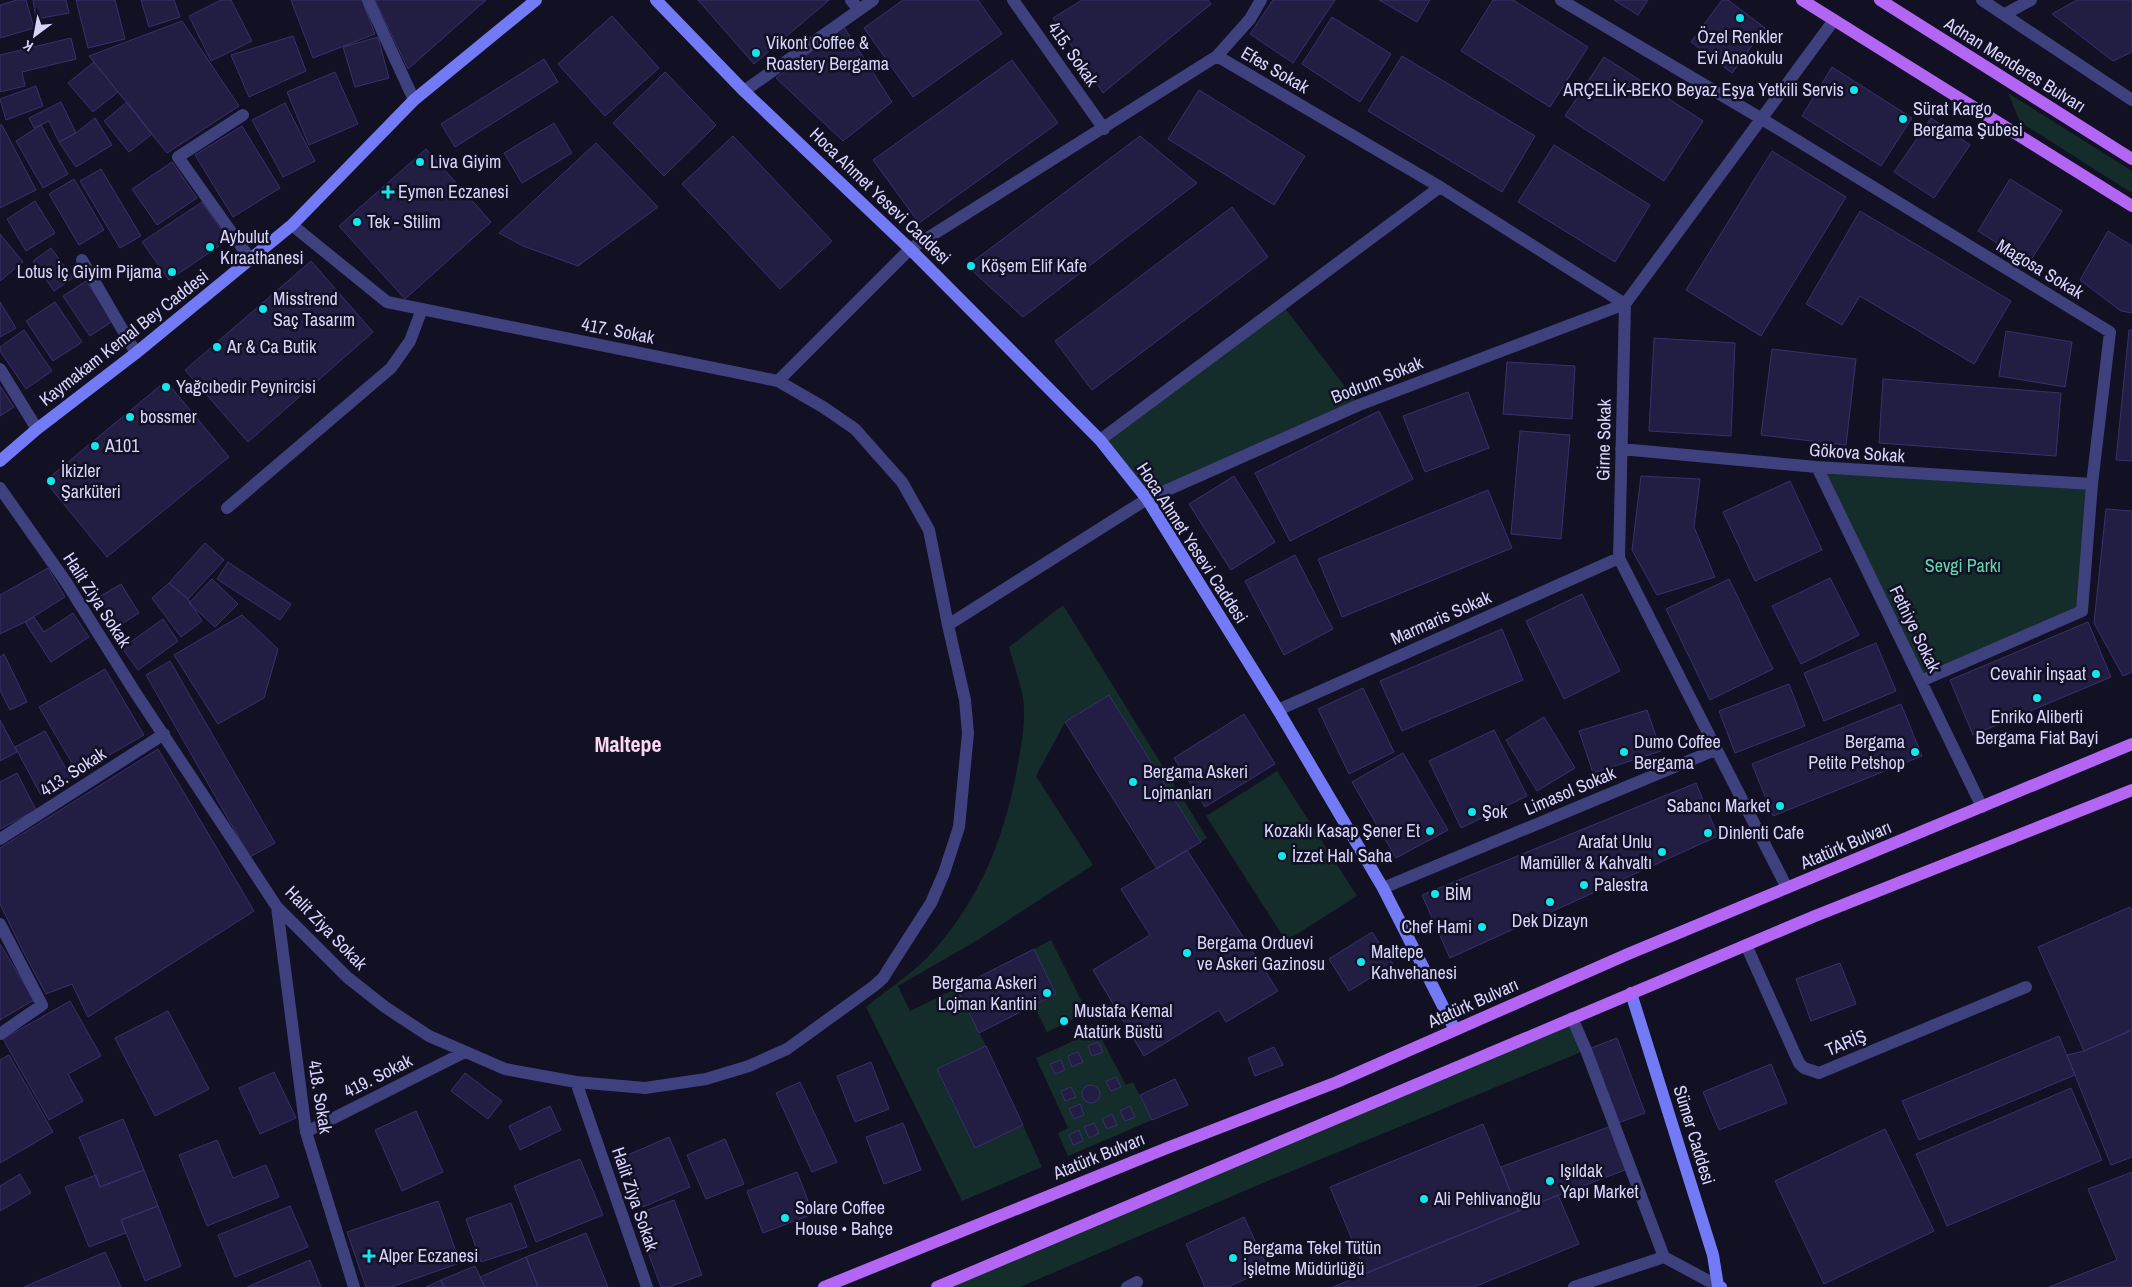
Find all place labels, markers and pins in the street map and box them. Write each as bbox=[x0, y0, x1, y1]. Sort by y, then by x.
marker: Özel Renkler Evi Anaokulu bbox=[1734, 12, 1746, 24]
place label: Özel Renkler Evi Anaokulu bbox=[1697, 24, 1783, 70]
place label: Vikont Coffee & Roastery Bergama bbox=[766, 30, 889, 76]
marker: Vikont Coffee & Roastery Bergama bbox=[750, 47, 762, 59]
place label: ARÇELİK-BEKO Beyaz Eşya Yetkili Servis bbox=[1562, 77, 1844, 102]
marker: ARÇELİK-BEKO Beyaz Eşya Yetkili Servis bbox=[1848, 84, 1860, 96]
place label: Sürat Kargo Bergama Şubesi bbox=[1913, 96, 2023, 142]
marker: Sürat Kargo Bergama Şubesi bbox=[1897, 113, 1909, 125]
place label: Liva Giyim bbox=[430, 149, 501, 174]
marker: Liva Giyim bbox=[414, 156, 426, 168]
place label: Eymen Eczanesi bbox=[398, 179, 509, 204]
marker: Eymen Eczanesi bbox=[382, 186, 394, 198]
place label: Tek - Stilim bbox=[367, 209, 441, 234]
marker: Tek - Stilim bbox=[351, 216, 363, 228]
place label: Aybulut Kıraathanesi bbox=[219, 224, 304, 270]
marker: Aybulut Kıraathanesi bbox=[204, 241, 216, 253]
place label: Köşem Elif Kafe bbox=[981, 253, 1087, 278]
place label: Lotus İç Giyim Pijama bbox=[17, 259, 162, 284]
marker: Köşem Elif Kafe bbox=[965, 260, 977, 272]
marker: Lotus İç Giyim Pijama bbox=[166, 266, 178, 278]
place label: Misstrend Saç Tasarım bbox=[273, 286, 355, 332]
marker: Misstrend Saç Tasarım bbox=[257, 303, 269, 315]
place label: Ar & Ca Butik bbox=[226, 334, 317, 359]
marker: Ar & Ca Butik bbox=[211, 341, 223, 353]
place label: Yağcıbedir Peynircisi bbox=[176, 374, 316, 399]
marker: Yağcıbedir Peynircisi bbox=[160, 381, 172, 393]
place label: bossmer bbox=[140, 404, 197, 429]
marker: bossmer bbox=[124, 411, 136, 423]
place label: A101 bbox=[104, 433, 140, 458]
marker: A101 bbox=[89, 440, 101, 452]
place label: İkizler Şarküteri bbox=[61, 458, 121, 504]
marker: İkizler Şarküteri bbox=[45, 475, 57, 487]
place label: Cevahir İnşaat bbox=[1990, 661, 2086, 686]
marker: Cevahir İnşaat bbox=[2090, 668, 2102, 680]
marker: Enriko Aliberti Bergama Fiat Bayi bbox=[2031, 692, 2043, 704]
place label: Enriko Aliberti Bergama Fiat Bayi bbox=[1975, 704, 2099, 750]
place label: Dumo Coffee Bergama bbox=[1634, 729, 1721, 775]
place label: Bergama Petite Petshop bbox=[1808, 729, 1905, 775]
marker: Dumo Coffee Bergama bbox=[1618, 746, 1630, 758]
marker: Bergama Petite Petshop bbox=[1909, 746, 1921, 758]
place label: Bergama Askeri Lojmanları bbox=[1143, 759, 1248, 805]
marker: Bergama Askeri Lojmanları bbox=[1127, 776, 1139, 788]
place label: Sabancı Market bbox=[1667, 793, 1770, 818]
place label: Şok bbox=[1482, 799, 1508, 824]
marker: Sabancı Market bbox=[1774, 800, 1786, 812]
marker: Şok bbox=[1466, 806, 1478, 818]
place label: Kozaklı Kasap Şener Et bbox=[1264, 818, 1420, 843]
place label: Dinlenti Cafe bbox=[1718, 820, 1804, 845]
marker: Kozaklı Kasap Şener Et bbox=[1424, 825, 1436, 837]
marker: Dinlenti Cafe bbox=[1702, 827, 1714, 839]
place label: Arafat Unlu Mamüller & Kahvaltı bbox=[1520, 829, 1652, 875]
place label: İzzet Halı Saha bbox=[1292, 843, 1392, 868]
marker: Arafat Unlu Mamüller & Kahvaltı bbox=[1656, 846, 1668, 858]
marker: İzzet Halı Saha bbox=[1276, 850, 1288, 862]
place label: Palestra bbox=[1594, 872, 1648, 897]
marker: Palestra bbox=[1578, 879, 1590, 891]
place label: BİM bbox=[1445, 881, 1471, 906]
marker: BİM bbox=[1429, 888, 1441, 900]
marker: Dek Dizayn bbox=[1544, 896, 1556, 908]
place label: Dek Dizayn bbox=[1512, 908, 1588, 933]
place label: Chef Hami bbox=[1401, 914, 1472, 939]
marker: Chef Hami bbox=[1476, 921, 1488, 933]
place label: Bergama Orduevi ve Askeri Gazinosu bbox=[1197, 930, 1325, 976]
place label: Maltepe Kahvehanesi bbox=[1371, 939, 1457, 985]
marker: Bergama Orduevi ve Askeri Gazinosu bbox=[1181, 947, 1193, 959]
marker: Maltepe Kahvehanesi bbox=[1355, 956, 1367, 968]
place label: Bergama Askeri Lojman Kantini bbox=[932, 970, 1037, 1016]
marker: Bergama Askeri Lojman Kantini bbox=[1041, 987, 1053, 999]
place label: Mustafa Kemal Atatürk Büstü bbox=[1073, 998, 1172, 1044]
marker: Mustafa Kemal Atatürk Büstü bbox=[1058, 1015, 1070, 1027]
place label: Işıldak Yapı Market bbox=[1560, 1158, 1639, 1204]
marker: Işıldak Yapı Market bbox=[1544, 1175, 1556, 1187]
place label: Ali Pehlivanoğlu bbox=[1433, 1186, 1541, 1211]
marker: Ali Pehlivanoğlu bbox=[1418, 1193, 1430, 1205]
place label: Solare Coffee House • Bahçe bbox=[795, 1195, 893, 1241]
marker: Solare Coffee House • Bahçe bbox=[779, 1212, 791, 1224]
place label: Bergama Tekel Tütün İşletme Müdürlüğü bbox=[1243, 1235, 1382, 1281]
place label: Alper Eczanesi bbox=[378, 1243, 478, 1268]
marker: Alper Eczanesi bbox=[363, 1250, 375, 1262]
marker: Bergama Tekel Tütün İşletme Müdürlüğü bbox=[1227, 1252, 1239, 1264]

